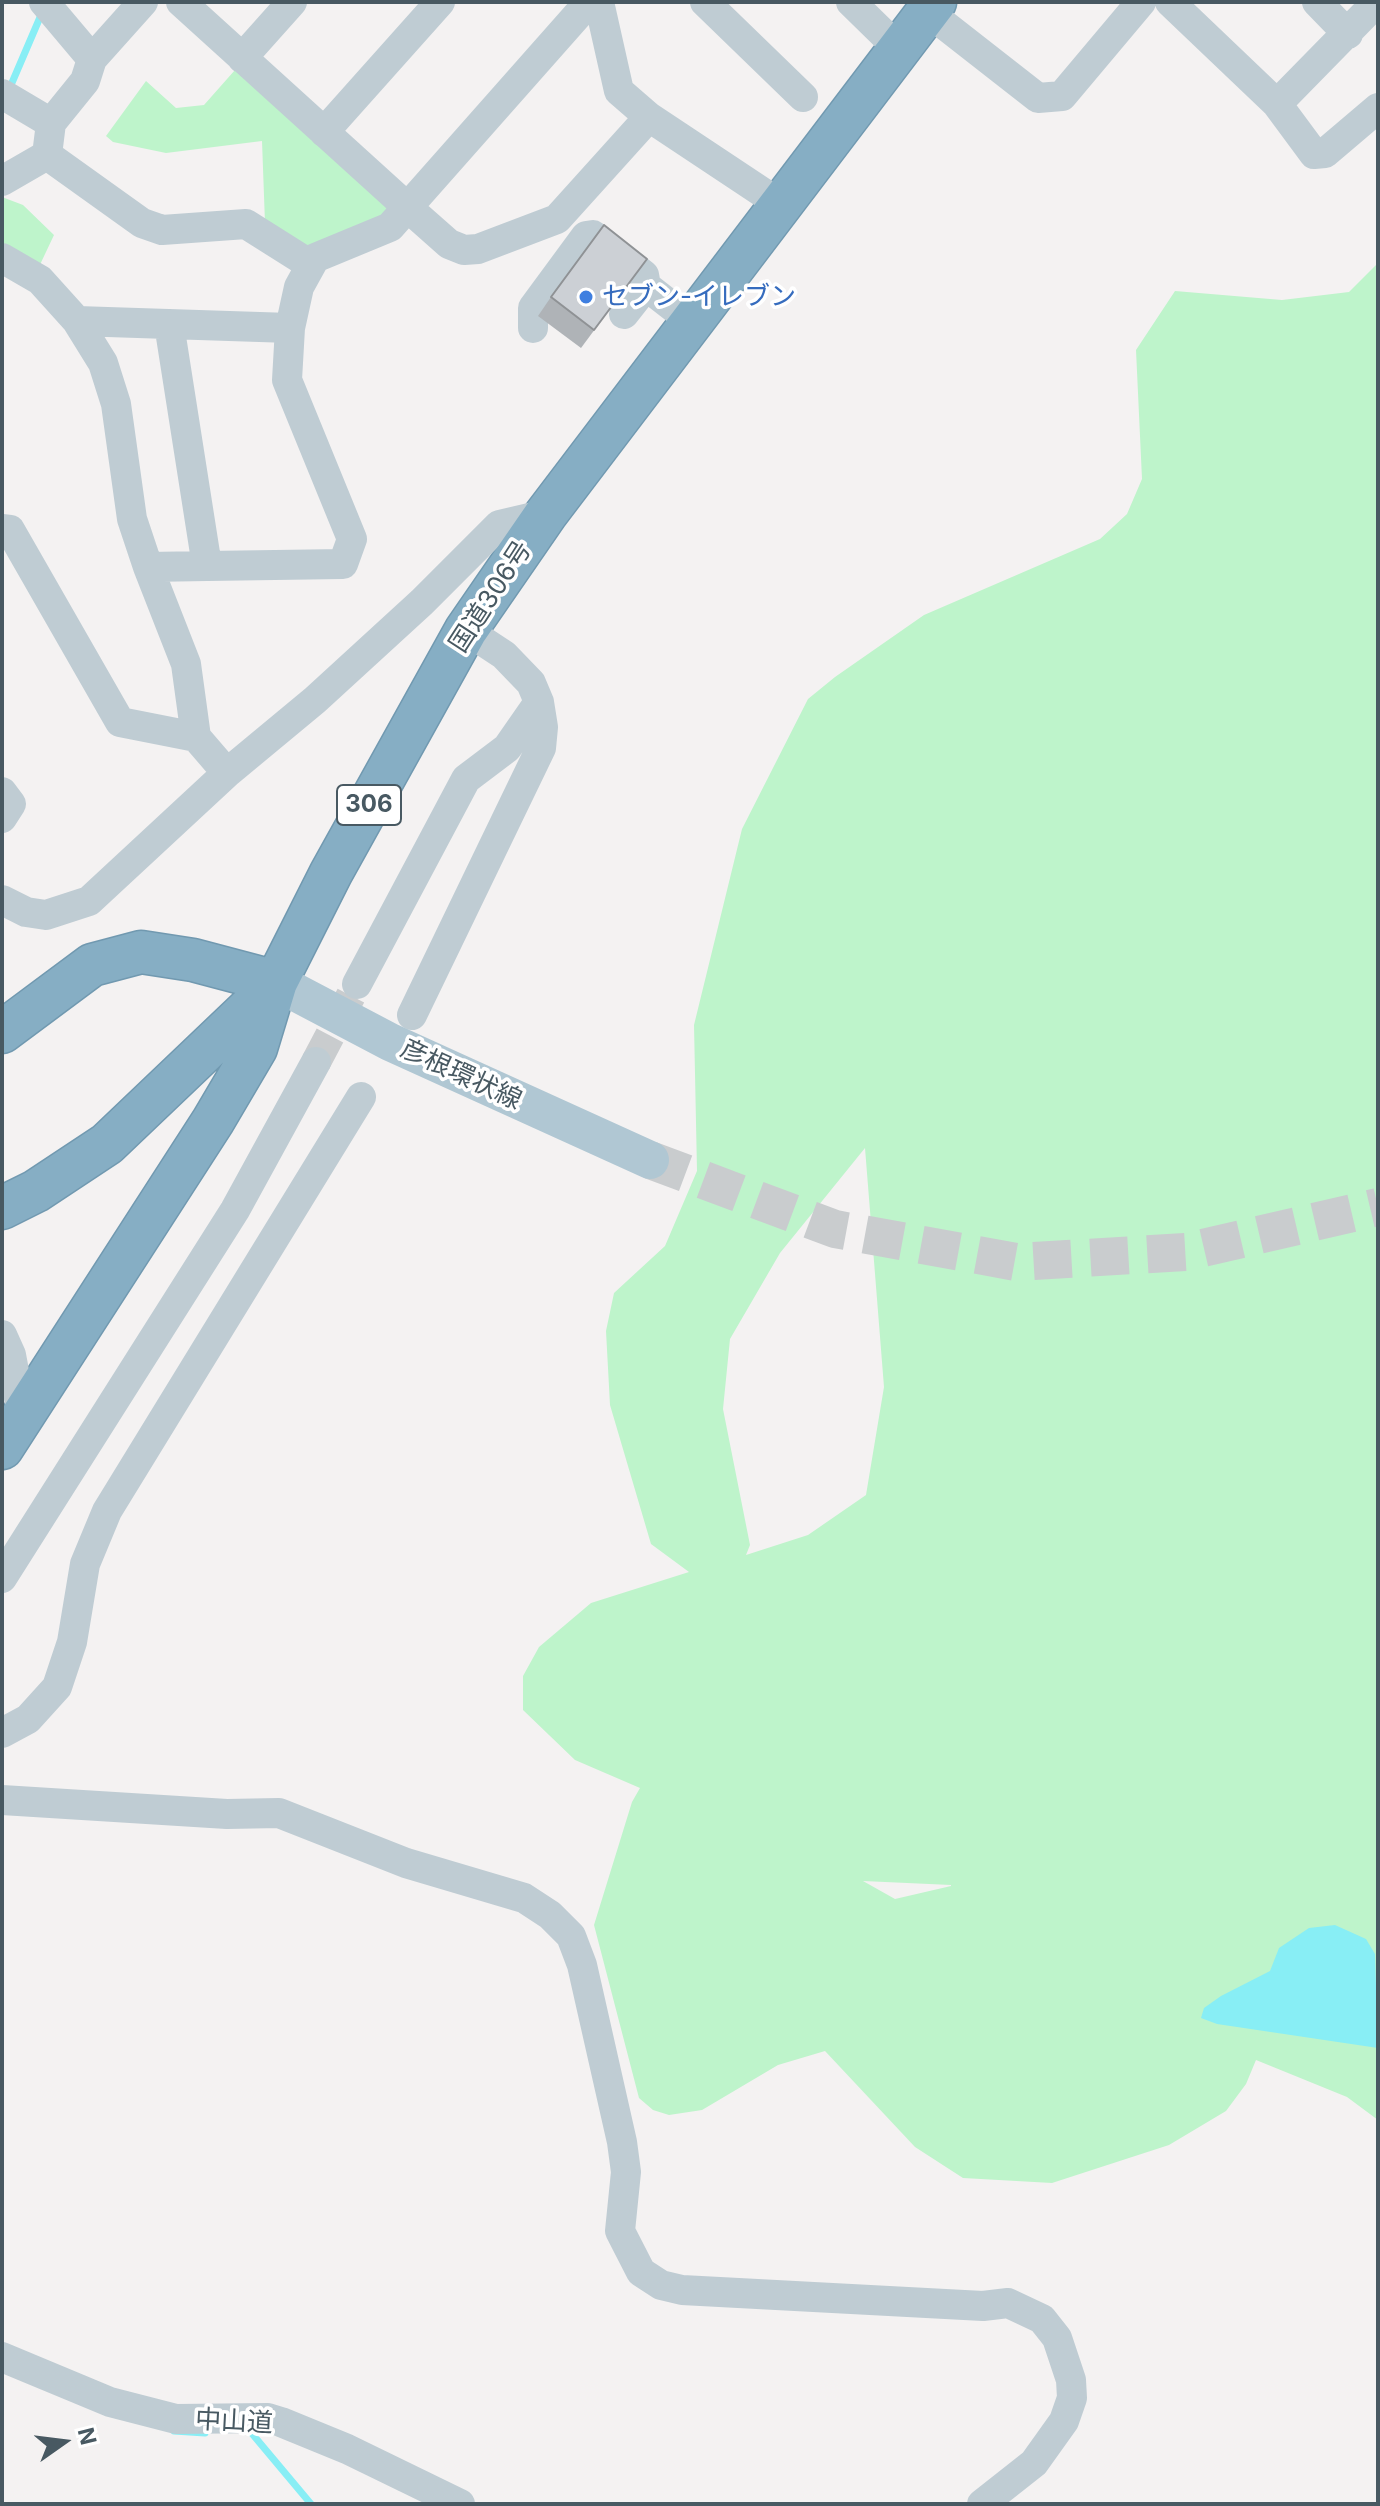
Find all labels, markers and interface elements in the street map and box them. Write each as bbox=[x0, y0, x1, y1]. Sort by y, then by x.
place label: セブン-イレブン bbox=[602, 281, 796, 313]
marker: セブン-イレブン bbox=[577, 288, 595, 306]
street label: 国道306号 bbox=[443, 535, 539, 659]
road number: 306 bbox=[337, 785, 401, 825]
street label: 彦根環状線 bbox=[395, 1033, 527, 1117]
north arrow bbox=[24, 2402, 104, 2482]
street label: 中山道 bbox=[194, 2404, 274, 2440]
text: N bbox=[73, 2425, 102, 2447]

